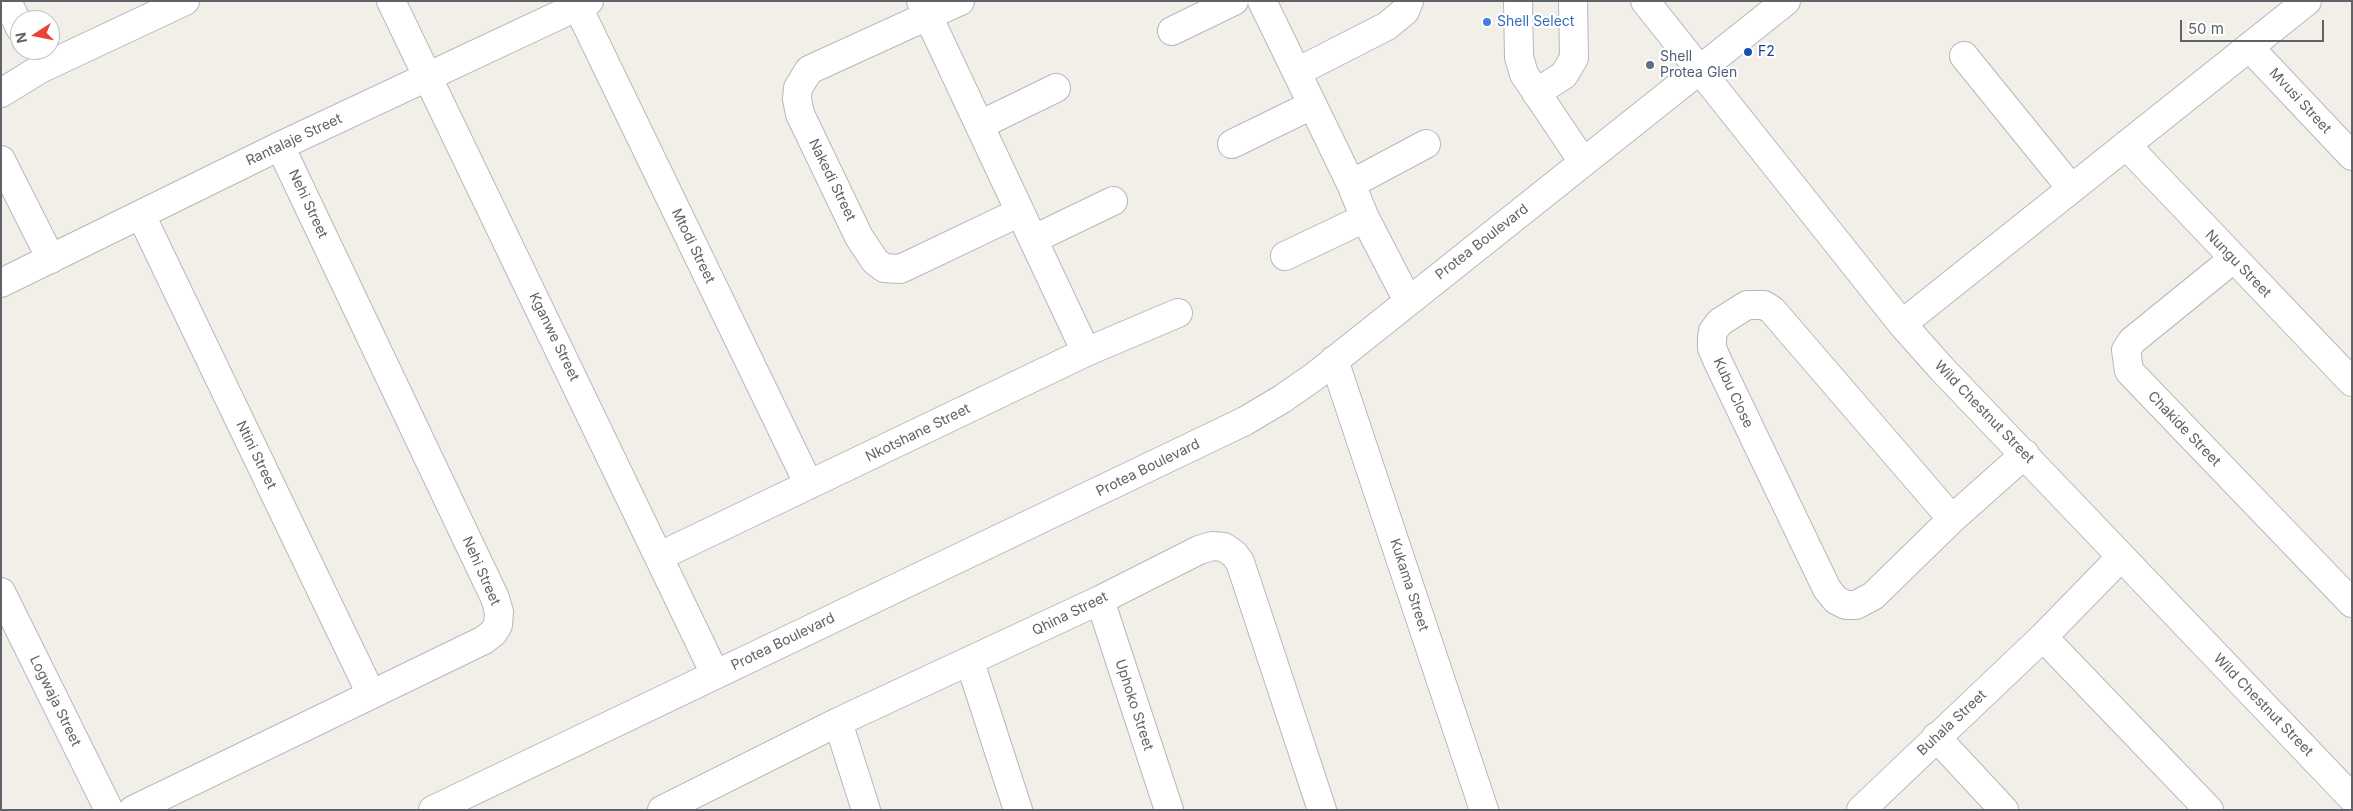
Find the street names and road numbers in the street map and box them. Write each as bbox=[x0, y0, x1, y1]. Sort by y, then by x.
street label: Mvusi Street bbox=[2266, 65, 2334, 137]
street label: Rantalaje Street bbox=[243, 110, 345, 170]
street label: Nakedi Street bbox=[805, 136, 859, 224]
street label: Nehi Street bbox=[285, 167, 331, 241]
street label: Protea Boulevard bbox=[1432, 201, 1532, 283]
street label: Mtodi Street bbox=[668, 206, 718, 286]
street label: Nungu Street bbox=[2202, 227, 2274, 301]
street label: Kganwe Street bbox=[525, 290, 583, 384]
street label: Kubu Close bbox=[1709, 355, 1757, 431]
street label: Wild Chestnut Street bbox=[1931, 357, 2037, 467]
street label: Chakide Street bbox=[2144, 388, 2224, 470]
street label: Nkotshane Street bbox=[863, 400, 973, 466]
street label: Ntini Street bbox=[232, 418, 280, 492]
street label: Protea Boulevard bbox=[1093, 436, 1203, 500]
street label: Nehi Street bbox=[458, 534, 504, 608]
street label: Kukama Street bbox=[1386, 537, 1432, 633]
street label: Qhina Street bbox=[1029, 588, 1111, 640]
street label: Protea Boulevard bbox=[728, 610, 838, 674]
street label: Wild Chestnut Street bbox=[2210, 650, 2316, 760]
street label: Logwaja Street bbox=[26, 653, 84, 749]
street label: Uphoko Street bbox=[1111, 657, 1157, 753]
street label: Buhala Street bbox=[1914, 687, 1990, 759]

